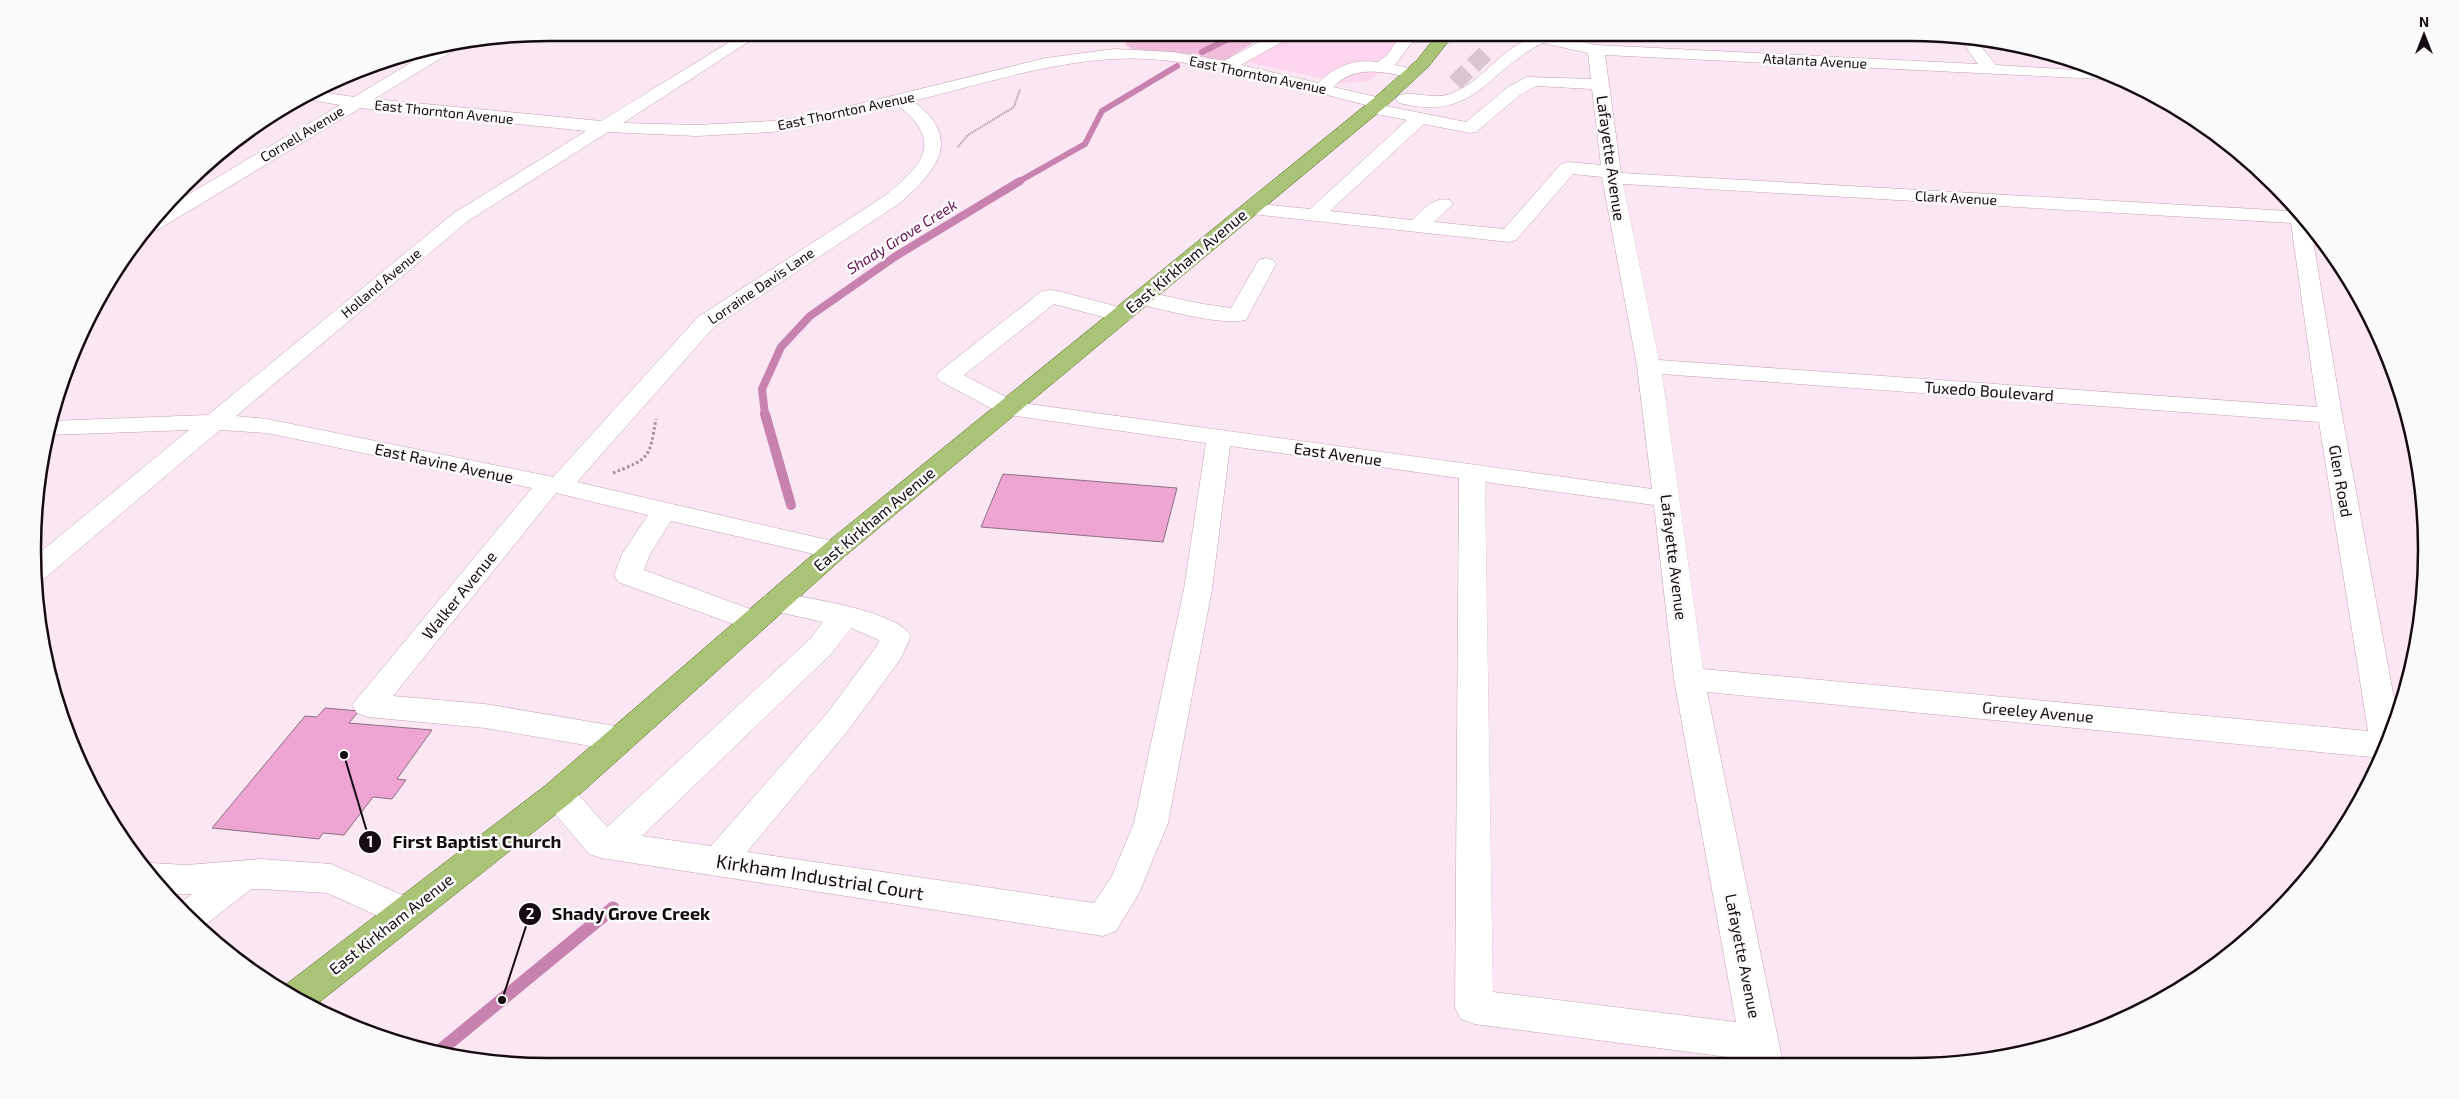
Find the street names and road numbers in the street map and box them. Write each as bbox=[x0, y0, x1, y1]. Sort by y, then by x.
street label: Atalanta Avenue bbox=[1763, 49, 1868, 72]
street label: East Thornton Avenue bbox=[1188, 52, 1328, 97]
street label: East Thornton Avenue bbox=[776, 88, 916, 133]
street label: Lafayette Avenue bbox=[1593, 94, 1630, 222]
street label: East Thornton Avenue bbox=[374, 96, 514, 127]
street label: Cornell Avenue bbox=[257, 102, 347, 165]
street label: Clark Avenue bbox=[1915, 187, 1997, 208]
street label: East Kirkham Avenue bbox=[1121, 204, 1250, 317]
street label: Holland Avenue bbox=[337, 244, 424, 321]
street label: Lorraine Davis Lane bbox=[704, 244, 817, 328]
street label: Tuxedo Boulevard bbox=[1924, 376, 2054, 405]
street label: East Avenue bbox=[1293, 438, 1383, 469]
street label: East Ravine Avenue bbox=[373, 439, 515, 486]
street label: Glen Road bbox=[2326, 443, 2357, 519]
street label: East Kirkham Avenue bbox=[809, 462, 938, 575]
street label: Lafayette Avenue bbox=[1657, 493, 1692, 621]
street label: Walker Avenue bbox=[417, 547, 500, 643]
street label: Greeley Avenue bbox=[1982, 697, 2094, 726]
street label: Kirkham Industrial Court bbox=[715, 849, 925, 904]
street label: East Kirkham Avenue bbox=[325, 869, 457, 978]
street label: Lafayette Avenue bbox=[1722, 892, 1765, 1020]

